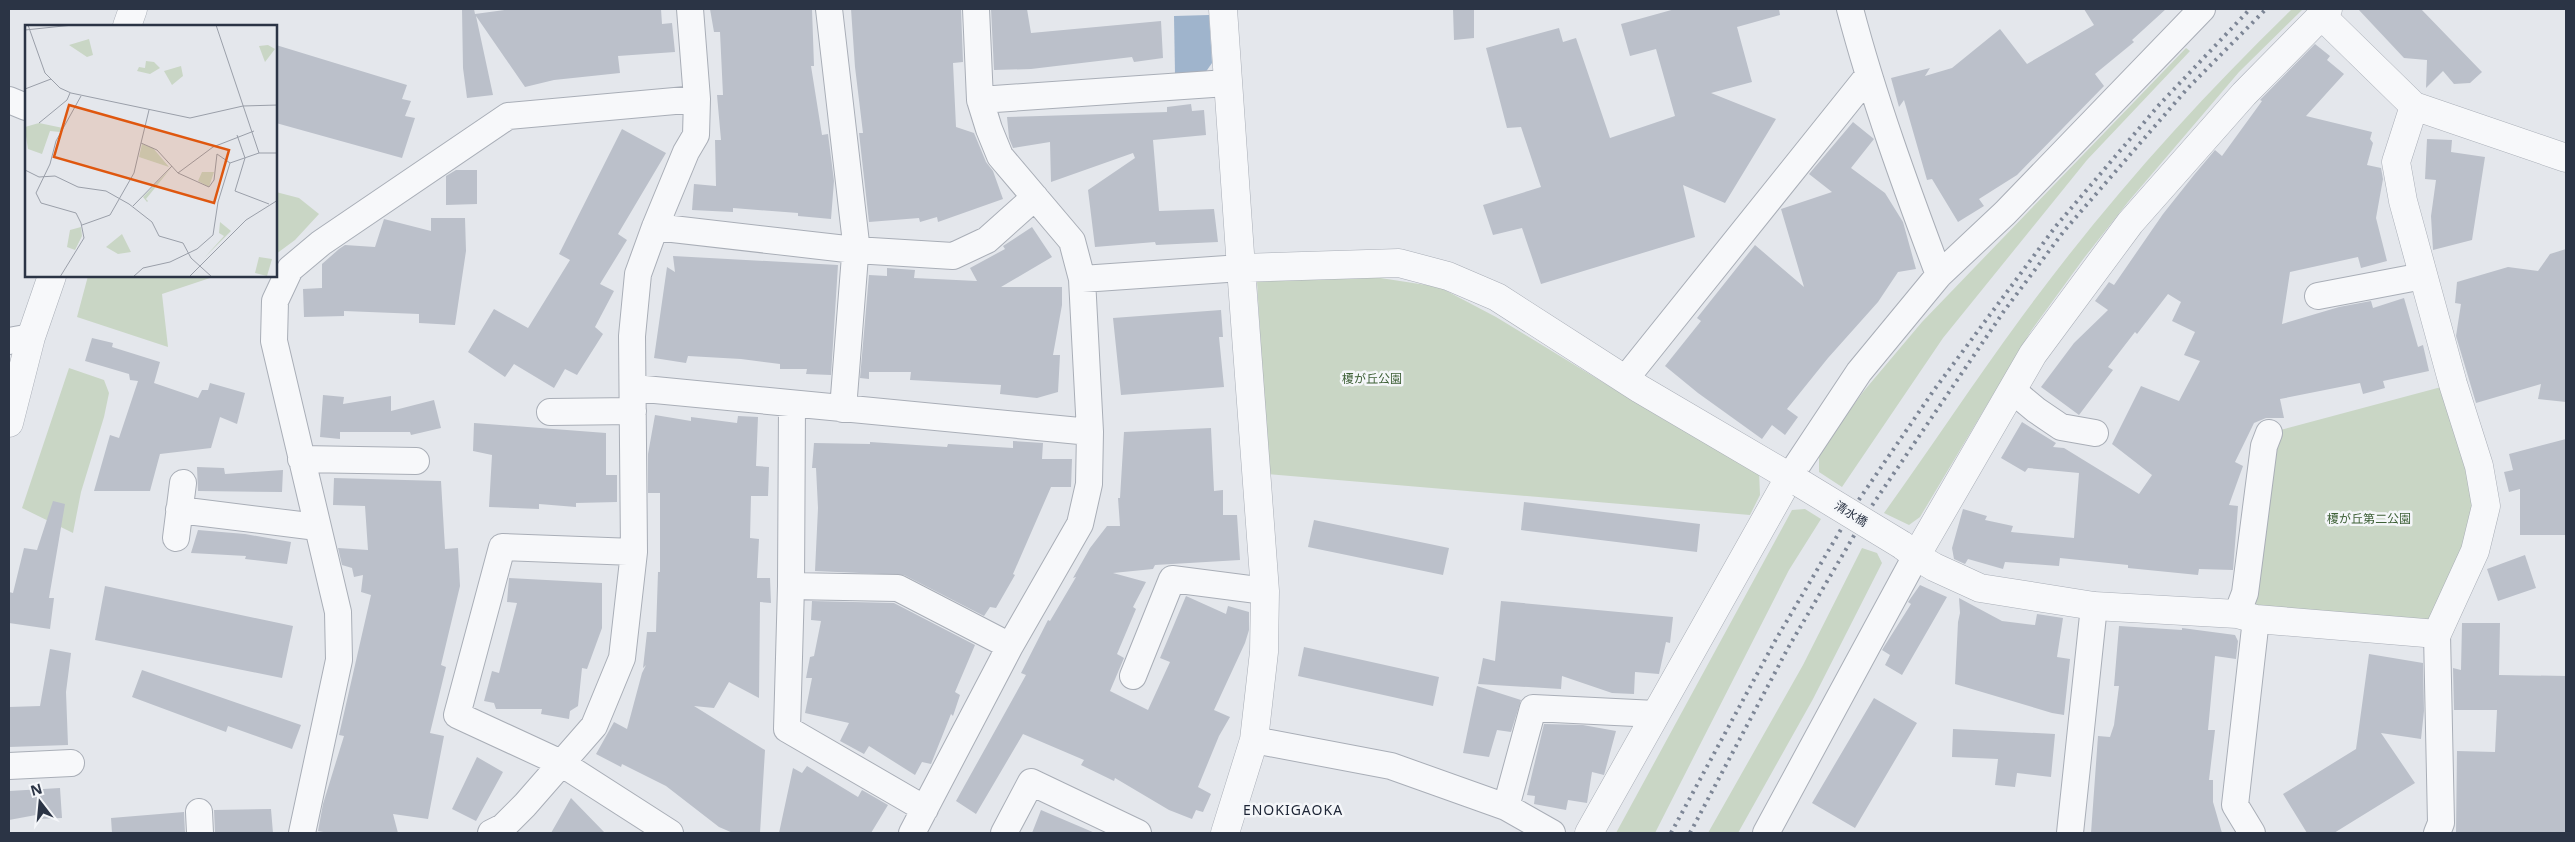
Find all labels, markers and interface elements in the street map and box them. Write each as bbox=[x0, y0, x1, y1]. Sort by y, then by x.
inset map bbox=[25, 25, 278, 278]
park label: 榎が丘公園 bbox=[1342, 370, 1402, 387]
street label: 清水橋 bbox=[1831, 497, 1871, 530]
park label: 榎が丘第二公園 bbox=[2327, 510, 2411, 527]
north arrow bbox=[15, 777, 65, 827]
text: N bbox=[28, 778, 44, 800]
district label: ENOKIGAOKA bbox=[1243, 800, 1343, 819]

